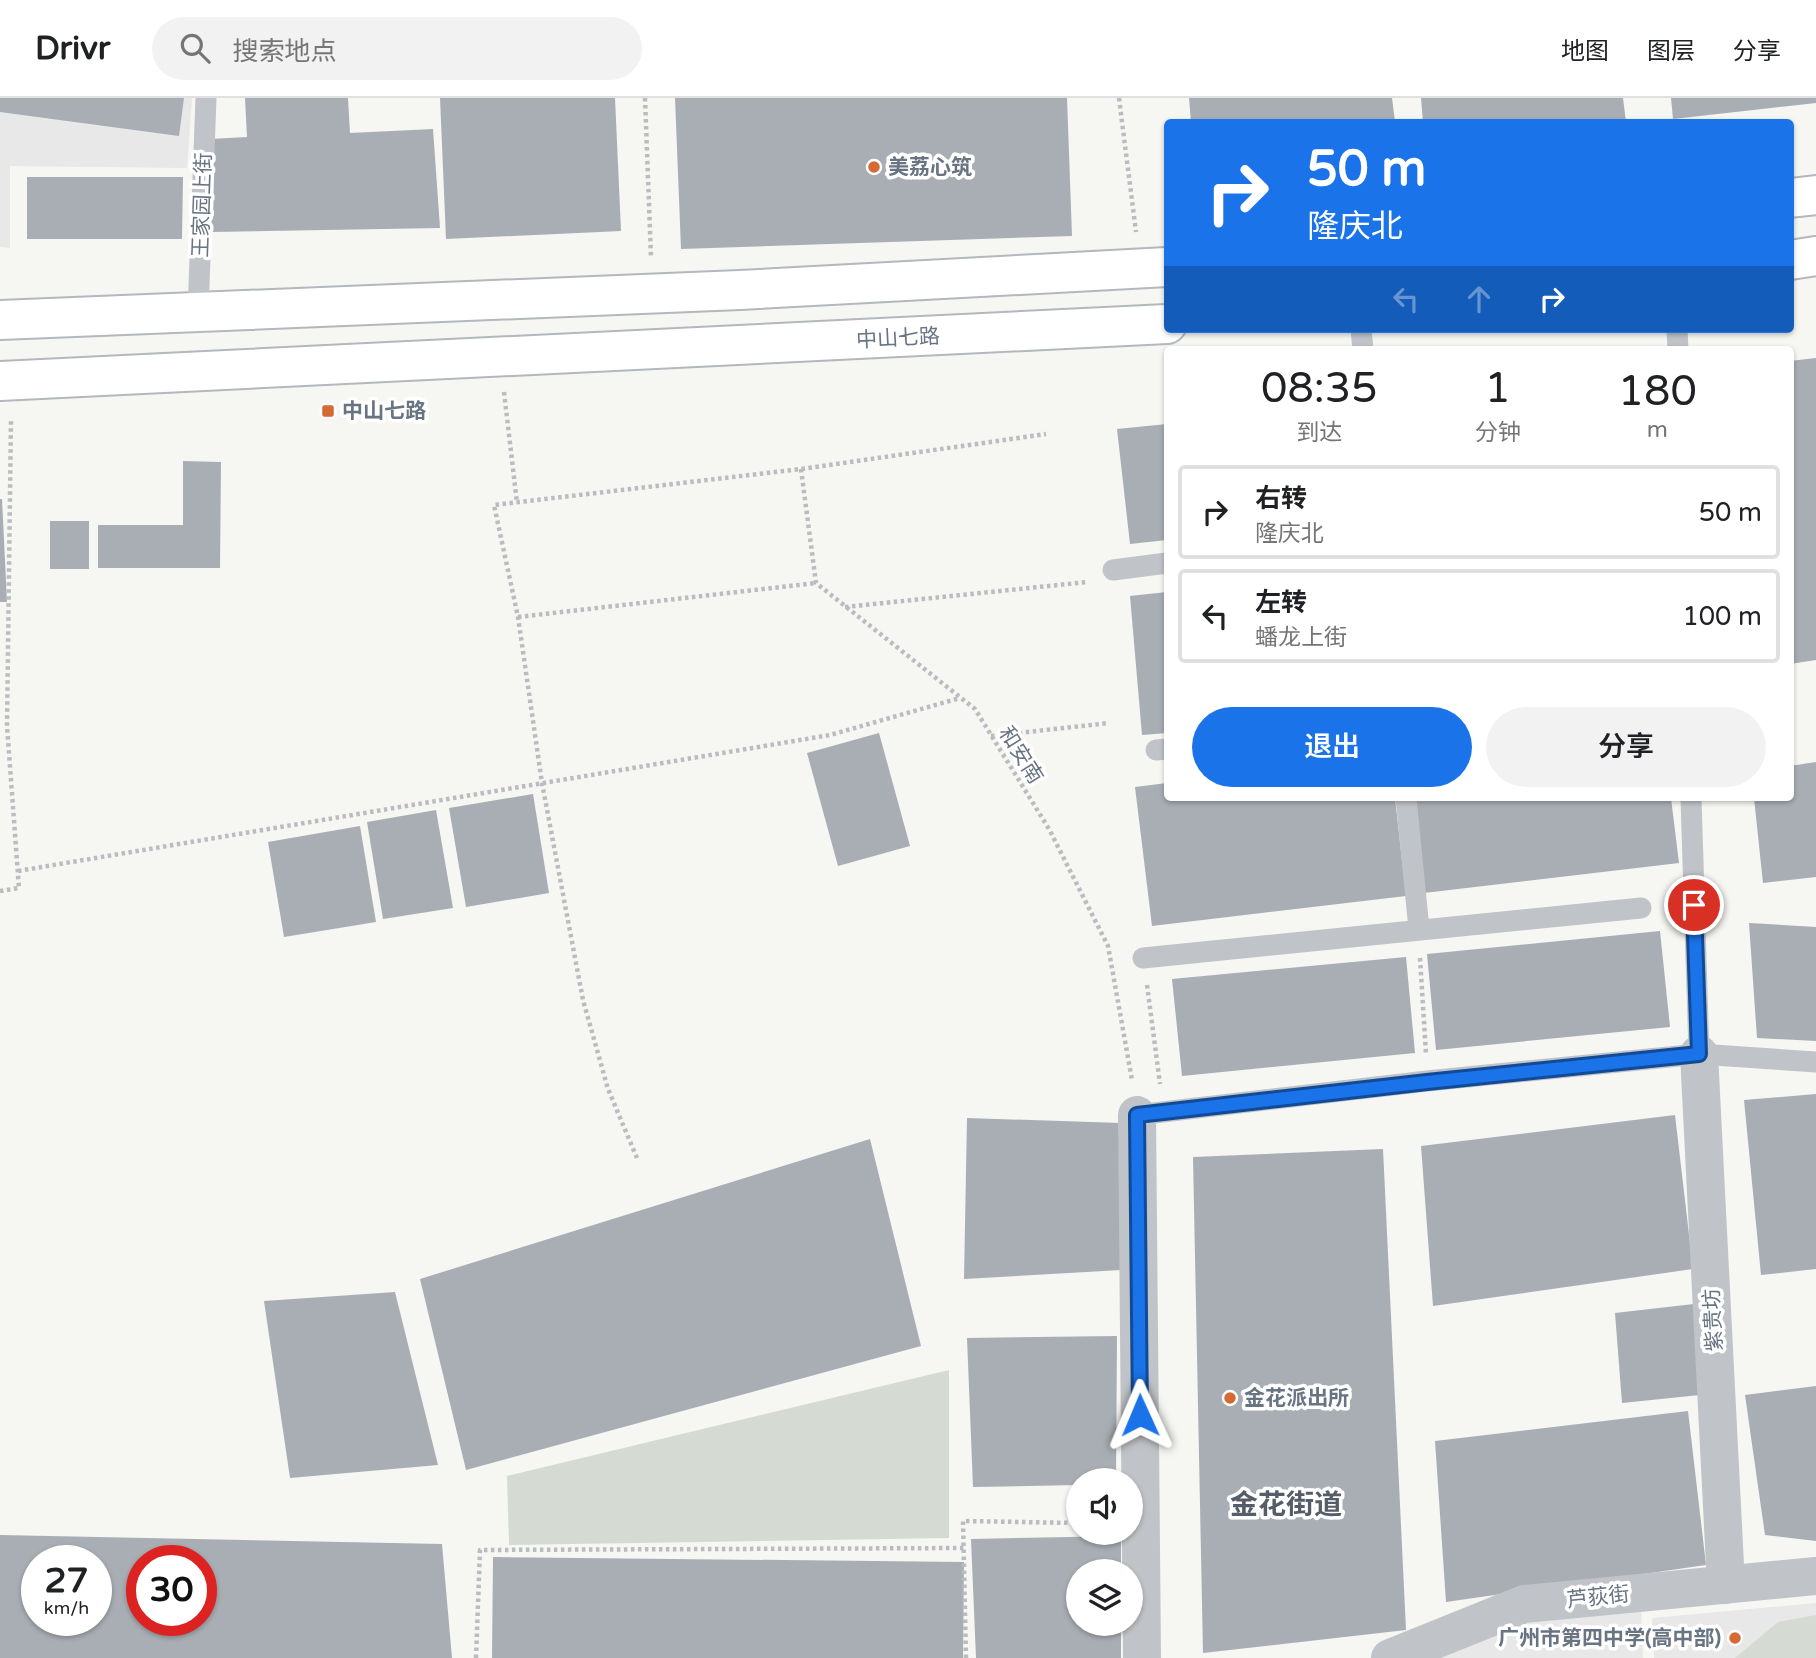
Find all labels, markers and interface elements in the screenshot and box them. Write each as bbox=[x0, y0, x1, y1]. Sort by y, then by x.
search box bbox=[152, 17, 642, 80]
text: Drivr bbox=[35, 29, 110, 68]
icon: search bbox=[176, 29, 214, 67]
text: 搜索地点 bbox=[232, 36, 337, 67]
text: 地图 bbox=[1561, 37, 1609, 66]
text: 图层 bbox=[1647, 37, 1695, 66]
text: 分享 bbox=[1733, 37, 1781, 66]
text: 50 m bbox=[1307, 140, 1426, 199]
icon: right bbox=[1192, 147, 1283, 238]
street label: 王家园上街 bbox=[188, 152, 217, 258]
place label: 美荔心筑 bbox=[888, 155, 972, 180]
marker: 美荔心筑 bbox=[866, 159, 882, 175]
text: 隆庆北 bbox=[1307, 208, 1403, 246]
icon: left bbox=[1387, 280, 1425, 318]
icon: ahead bbox=[1460, 280, 1498, 318]
icon: right bbox=[1533, 280, 1571, 318]
street label: 中山七路 bbox=[855, 324, 941, 353]
text: 08:35 bbox=[1261, 363, 1378, 414]
text: 1 bbox=[1484, 363, 1511, 414]
text: 180 bbox=[1618, 366, 1697, 417]
place label: 中山七路 bbox=[342, 399, 426, 424]
marker: 中山七路 bbox=[320, 403, 336, 419]
text: m bbox=[1647, 416, 1668, 444]
text: 到达 bbox=[1296, 419, 1342, 447]
text: 分钟 bbox=[1475, 419, 1521, 447]
text: 右转 bbox=[1255, 483, 1307, 514]
icon: right bbox=[1196, 493, 1234, 531]
text: 50 m bbox=[1699, 497, 1762, 528]
text: 隆庆北 bbox=[1255, 520, 1324, 548]
text: 左转 bbox=[1255, 587, 1307, 618]
icon: left bbox=[1196, 597, 1234, 635]
text: 100 m bbox=[1682, 601, 1762, 632]
text: 蟠龙上街 bbox=[1255, 624, 1347, 652]
button: 退出 bbox=[1192, 707, 1472, 787]
button: 分享 bbox=[1486, 707, 1766, 787]
street label: 和安南 bbox=[993, 722, 1048, 789]
pin bbox=[1664, 875, 1724, 935]
icon: arrive bbox=[1675, 886, 1713, 924]
street label: 紫贵坊 bbox=[1699, 1288, 1728, 1352]
position arrow bbox=[1103, 1378, 1177, 1452]
place label: 金花派出所 bbox=[1244, 1386, 1349, 1411]
marker: 金花派出所 bbox=[1222, 1390, 1238, 1406]
map controls bbox=[1066, 1468, 1143, 1636]
button: sound bbox=[1066, 1468, 1143, 1545]
district label: 金花街道 bbox=[1230, 1488, 1342, 1522]
speed limit sign: 30 bbox=[126, 1545, 217, 1636]
button: layers bbox=[1066, 1559, 1143, 1636]
text: 27 bbox=[45, 1560, 88, 1602]
street label: 芦荻街 bbox=[1565, 1582, 1631, 1613]
text: km/h bbox=[44, 1597, 89, 1619]
place label: 广州市第四中学(高中部) bbox=[1498, 1626, 1721, 1651]
marker: 广州市第四中学(高中部) bbox=[1727, 1630, 1743, 1646]

